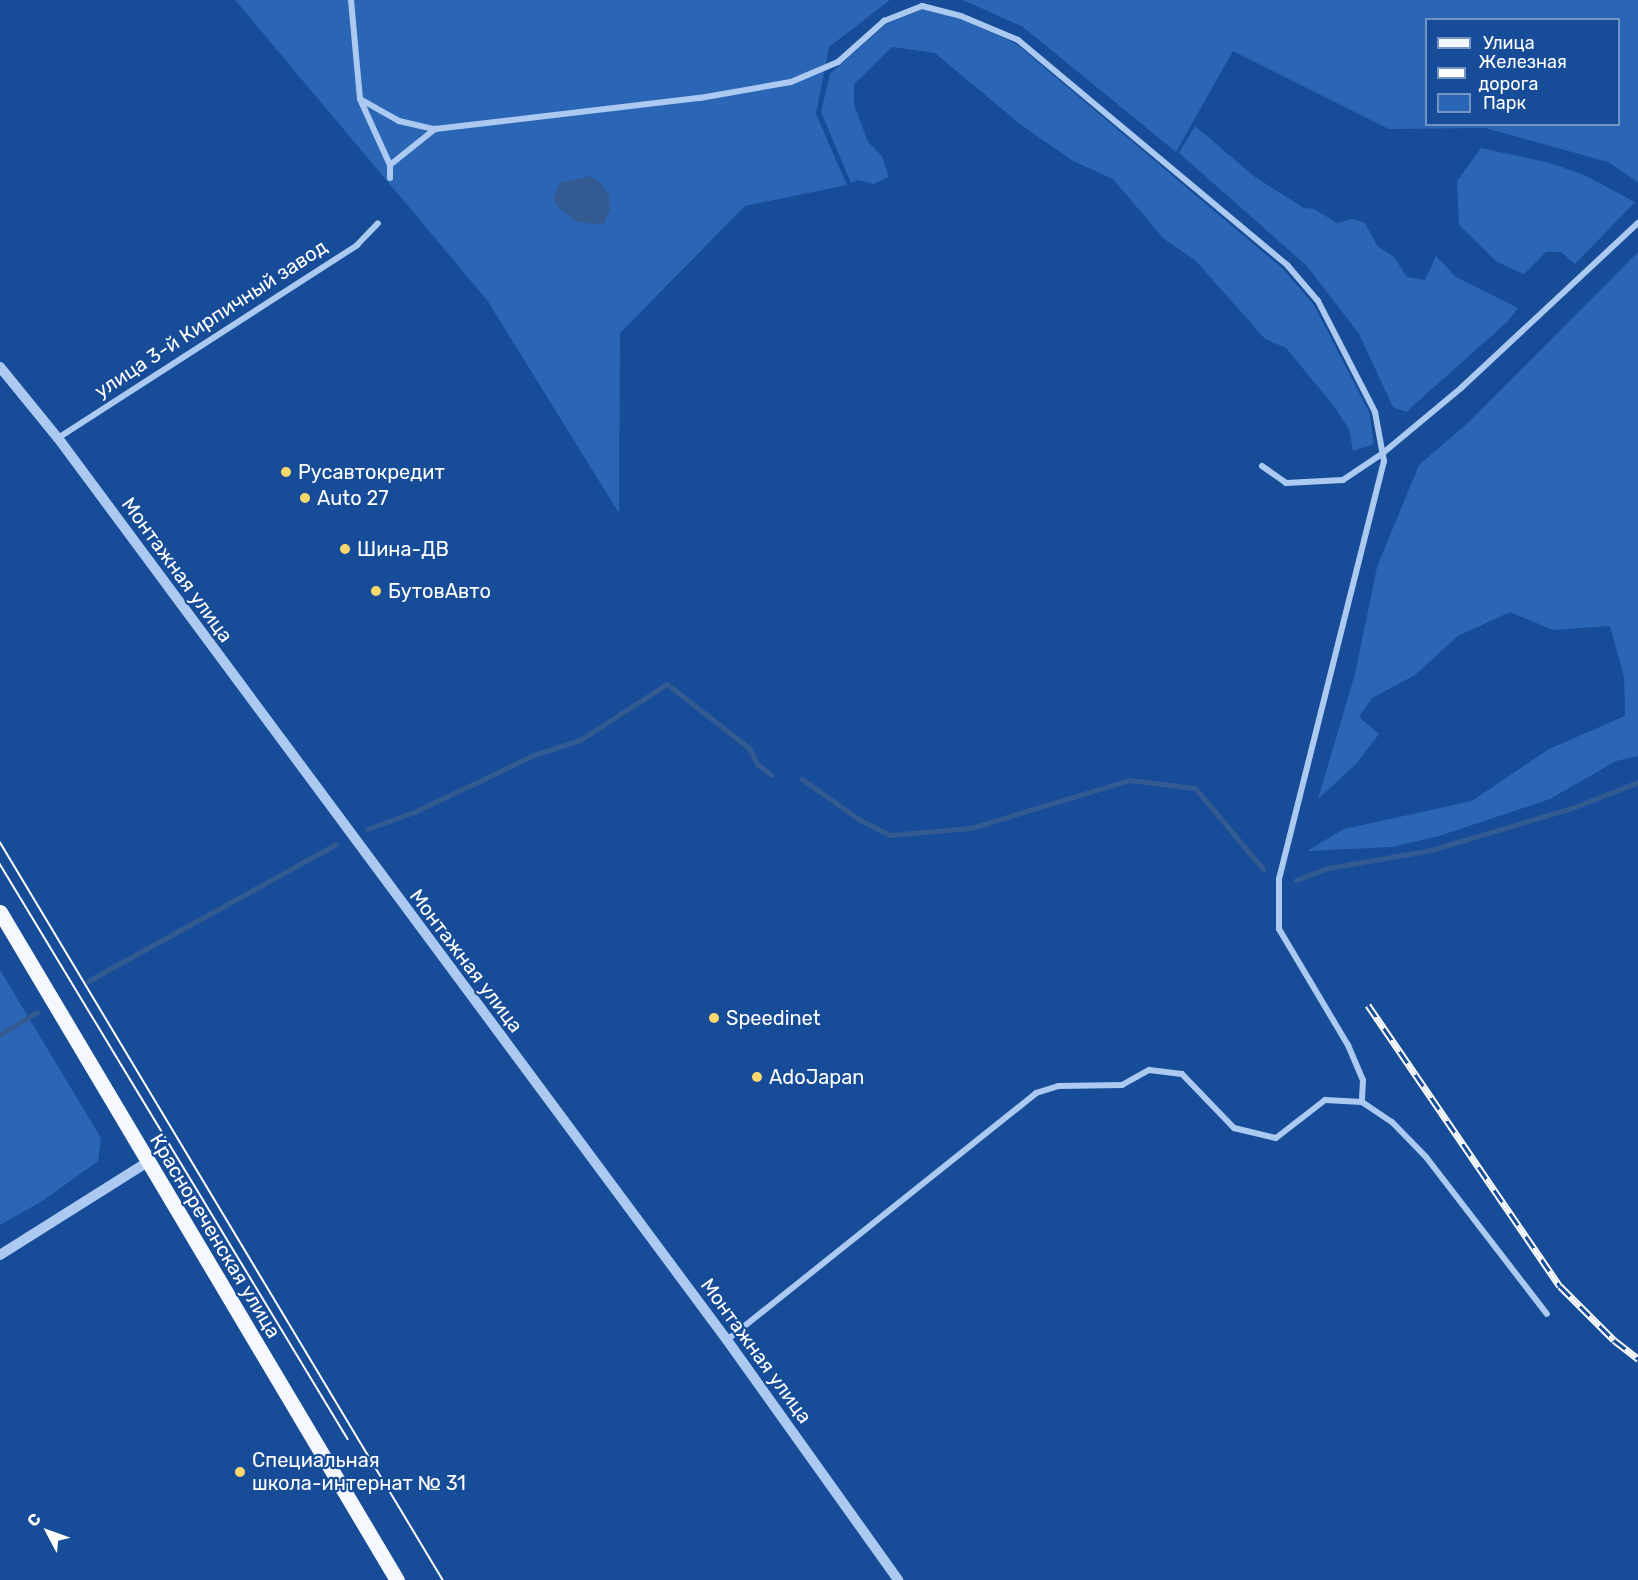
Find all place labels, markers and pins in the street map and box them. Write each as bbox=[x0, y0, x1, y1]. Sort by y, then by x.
place label: Русавтокредит bbox=[298, 460, 445, 484]
marker: Русавтокредит bbox=[279, 465, 293, 479]
place label: Auto 27 bbox=[317, 486, 389, 510]
marker: Auto 27 bbox=[298, 491, 312, 505]
place label: Шина-ДВ bbox=[357, 537, 449, 561]
marker: Шина-ДВ bbox=[338, 542, 352, 556]
place label: БутовАвто bbox=[388, 579, 491, 603]
marker: БутовАвто bbox=[369, 584, 383, 598]
place label: Speedinet bbox=[726, 1006, 821, 1030]
marker: Speedinet bbox=[707, 1011, 721, 1025]
place label: AdoJapan bbox=[769, 1065, 864, 1089]
marker: AdoJapan bbox=[750, 1070, 764, 1084]
place label: Специальная школа-интернат № 31 bbox=[252, 1448, 466, 1495]
marker: Специальная школа-интернат № 31 bbox=[233, 1465, 247, 1479]

